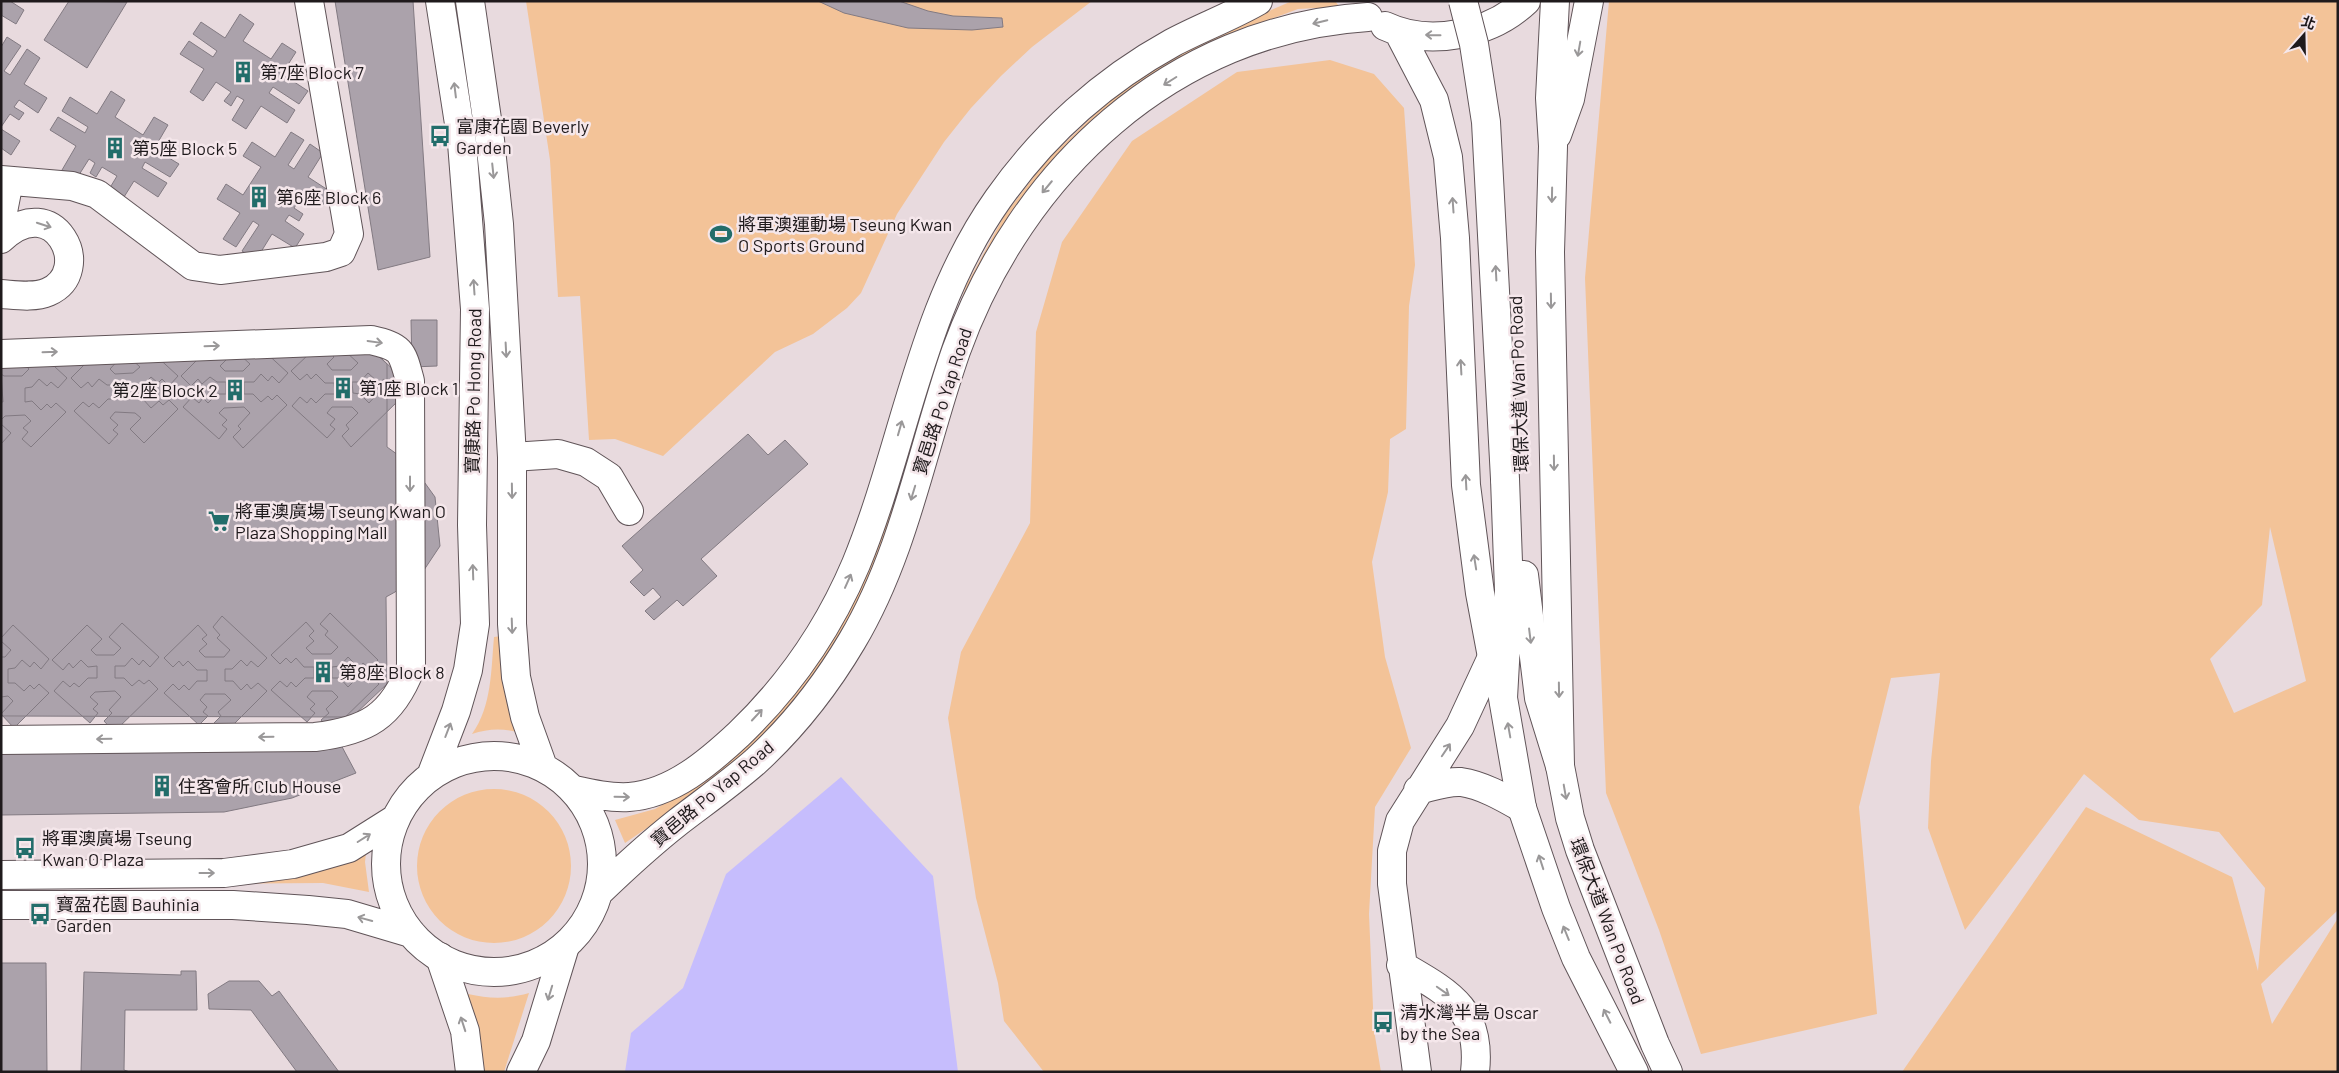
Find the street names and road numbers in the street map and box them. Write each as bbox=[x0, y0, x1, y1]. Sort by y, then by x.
street label: 環保大道 Wan Po Road bbox=[1504, 295, 1532, 473]
street label: 寶康路 Po Hong Road bbox=[461, 308, 485, 474]
street label: 寶邑路 Po Yap Road bbox=[908, 325, 976, 477]
street label: 寶邑路 Po Yap Road bbox=[646, 735, 778, 851]
street label: 環保大道 Wan Po Road bbox=[1566, 835, 1650, 1007]

